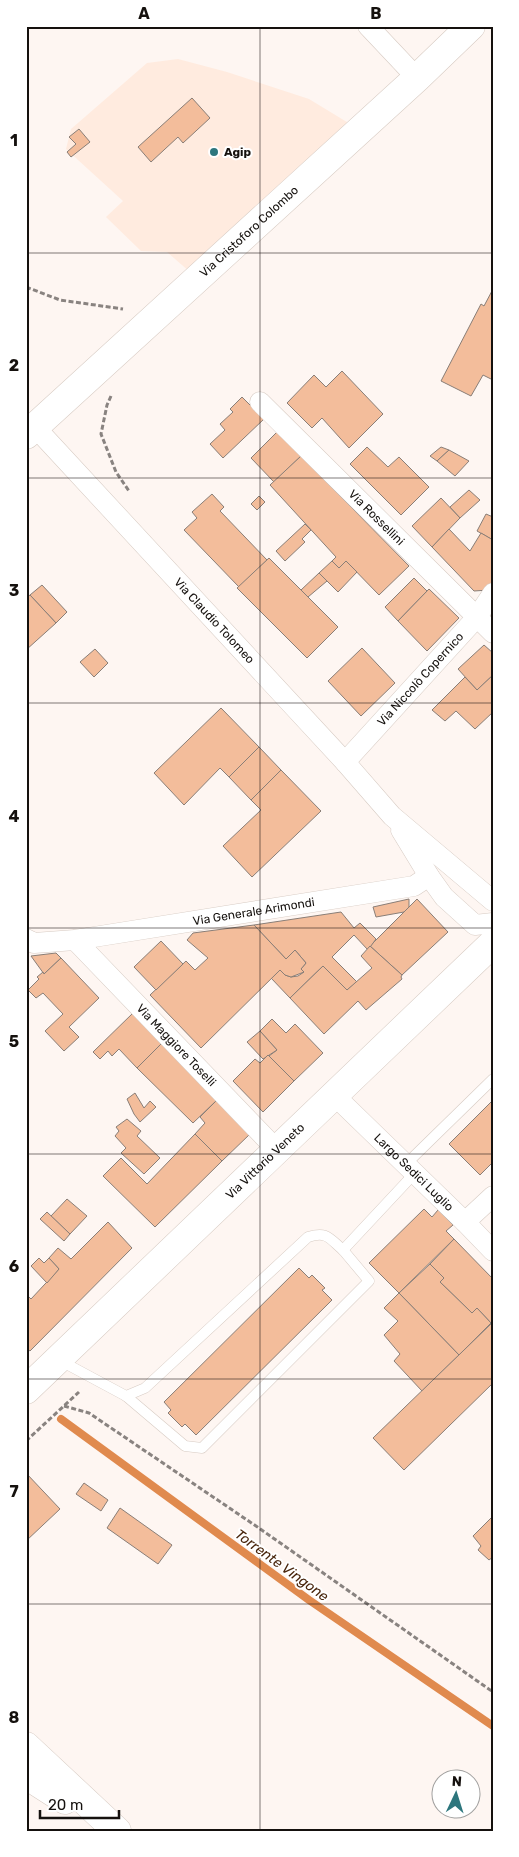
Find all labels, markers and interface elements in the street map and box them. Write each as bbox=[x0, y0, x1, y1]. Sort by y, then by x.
text: A bbox=[138, 4, 150, 23]
text: B bbox=[370, 4, 382, 23]
text: 1 bbox=[10, 131, 18, 150]
place label: Agip bbox=[224, 145, 252, 159]
marker: Agip bbox=[208, 146, 220, 158]
street label: Via Cristoforo Colombo bbox=[197, 183, 301, 280]
text: 2 bbox=[9, 356, 19, 375]
street label: Via Rossellini bbox=[346, 487, 407, 548]
street label: Via Claudio Tolomeo bbox=[171, 575, 257, 667]
text: 3 bbox=[9, 581, 19, 600]
street label: Via Niccolò Copernico bbox=[374, 629, 467, 729]
text: 4 bbox=[9, 807, 20, 826]
street label: Via Generale Arimondi bbox=[192, 895, 316, 928]
street label: Via Maggiore Toselli bbox=[133, 1001, 219, 1089]
text: 5 bbox=[9, 1032, 19, 1051]
street label: Via Vittorio Veneto bbox=[223, 1120, 307, 1202]
street label: Largo Sedici Luglio bbox=[371, 1131, 456, 1214]
text: 6 bbox=[9, 1257, 19, 1276]
text: 7 bbox=[9, 1482, 19, 1501]
water label: Torrente Vingone bbox=[232, 1526, 332, 1605]
text: 8 bbox=[9, 1708, 20, 1727]
north arrow bbox=[432, 1770, 482, 1820]
text: N bbox=[451, 1773, 462, 1790]
scale bar bbox=[40, 1787, 119, 1819]
text: 20 m bbox=[48, 1796, 83, 1814]

